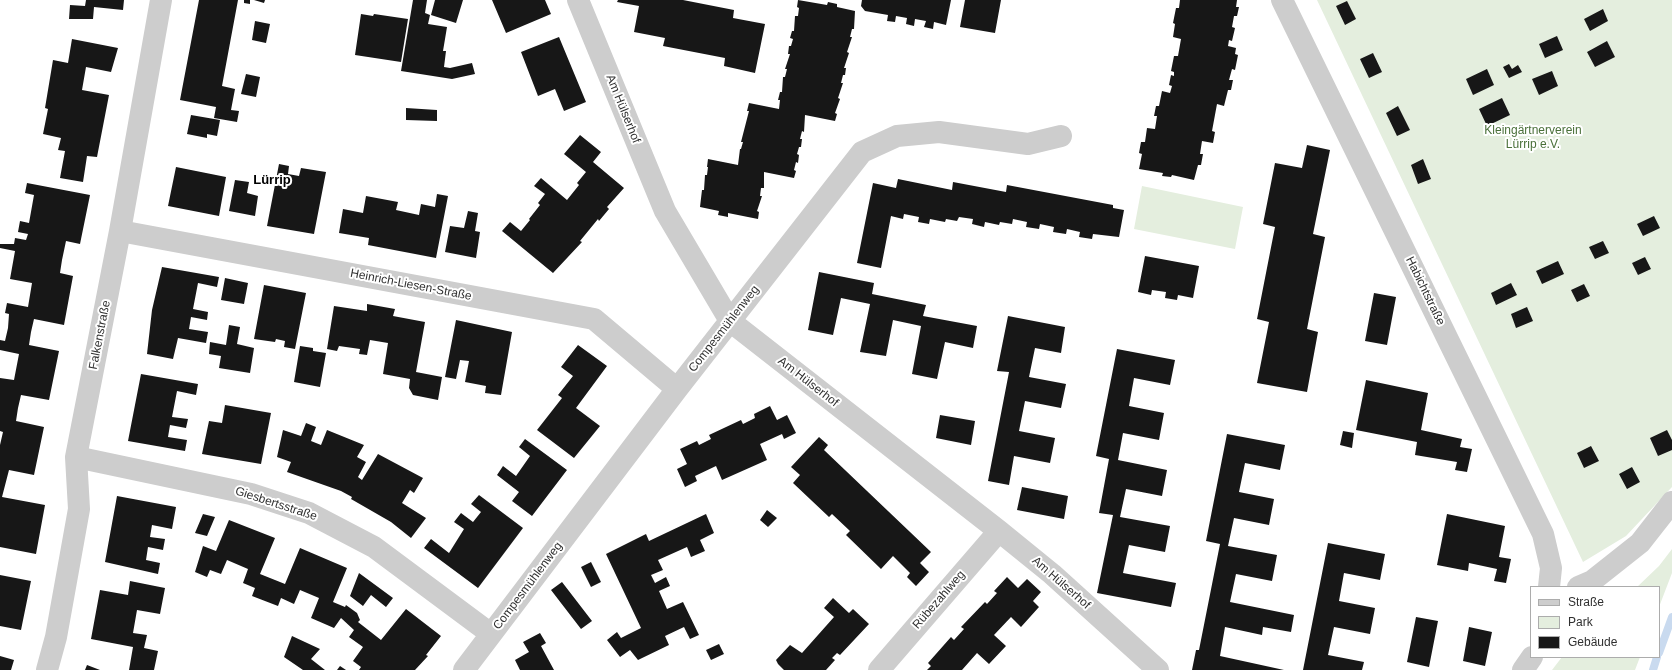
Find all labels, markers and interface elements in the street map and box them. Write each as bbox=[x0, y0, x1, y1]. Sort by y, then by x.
street label: Am Hülserhof bbox=[603, 73, 643, 145]
park label: Kleingärtnerverein Lürrip e.V. bbox=[1484, 124, 1582, 152]
district label: Lürrip bbox=[253, 172, 291, 188]
street label: Habichtstraße bbox=[1402, 254, 1448, 328]
street label: Heinrich-Liesen-Straße bbox=[349, 266, 473, 304]
street label: Compesmühlenweg bbox=[686, 283, 762, 375]
street label: Falkenstraße bbox=[86, 299, 114, 371]
street label: Am Hülserhof bbox=[775, 354, 841, 410]
street label: Giesbertsstraße bbox=[233, 484, 319, 524]
street label: Compesmühlenweg bbox=[490, 539, 566, 633]
street label: Am Hülserhof bbox=[1029, 554, 1093, 612]
street label: Rübezahlweg bbox=[910, 568, 968, 632]
legend bbox=[1530, 586, 1660, 658]
text: Straße bbox=[1568, 595, 1604, 609]
text: Park bbox=[1568, 615, 1593, 629]
text: Gebäude bbox=[1568, 635, 1617, 649]

